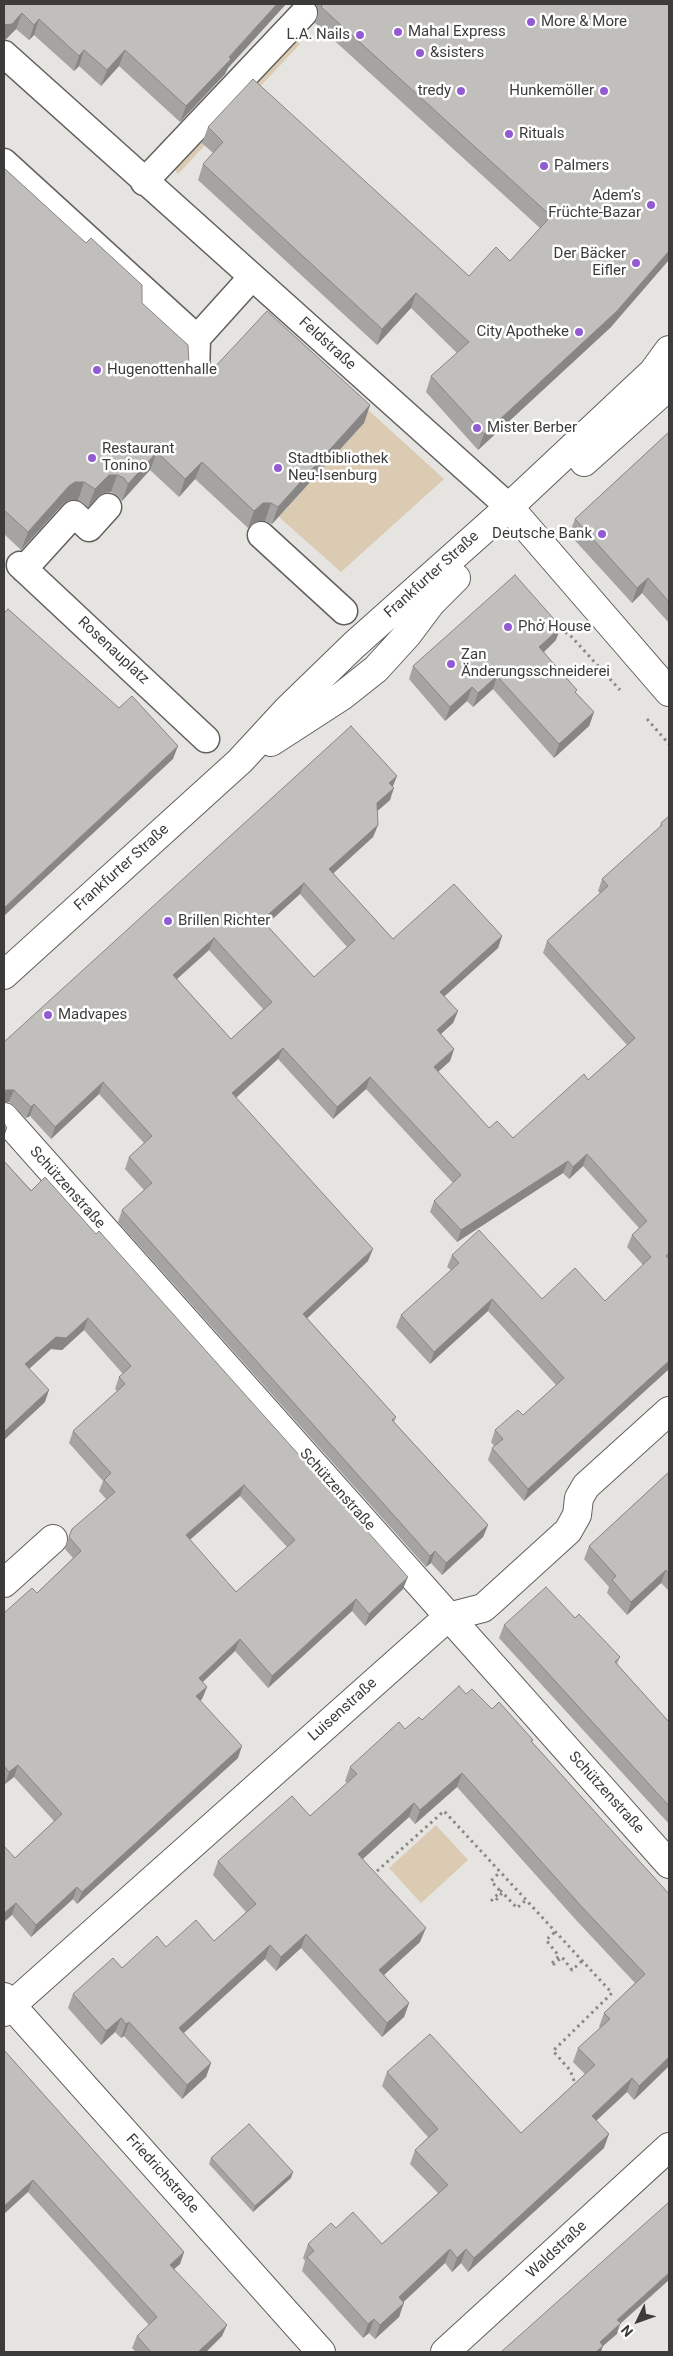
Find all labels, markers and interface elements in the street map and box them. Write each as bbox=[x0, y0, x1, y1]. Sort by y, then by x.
place label: More & More bbox=[541, 13, 627, 31]
marker: More & More bbox=[525, 16, 537, 28]
place label: Mahal Express bbox=[408, 23, 506, 41]
place label: L.A. Nails bbox=[287, 26, 350, 44]
marker: Mahal Express bbox=[392, 26, 404, 38]
marker: L.A. Nails bbox=[354, 29, 366, 41]
place label: &sisters bbox=[430, 44, 484, 62]
marker: &sisters bbox=[414, 47, 426, 59]
place label: tredy bbox=[418, 82, 451, 100]
place label: Hunkemöller bbox=[509, 82, 594, 100]
marker: tredy bbox=[455, 85, 467, 97]
marker: Hunkemöller bbox=[598, 85, 610, 97]
place label: Rituals bbox=[519, 125, 565, 143]
marker: Rituals bbox=[503, 128, 515, 140]
place label: Palmers bbox=[554, 157, 609, 175]
marker: Palmers bbox=[538, 160, 550, 172]
place label: Adem’s Früchte-Bazar bbox=[548, 187, 641, 222]
marker: Adem’s Früchte-Bazar bbox=[645, 199, 657, 211]
place label: Der Bäcker Eifler bbox=[554, 245, 626, 280]
marker: Der Bäcker Eifler bbox=[630, 257, 642, 269]
street label: Feldstraße bbox=[295, 314, 359, 374]
place label: City Apotheke bbox=[477, 323, 569, 341]
marker: City Apotheke bbox=[573, 326, 585, 338]
place label: Hugenottenhalle bbox=[107, 361, 217, 379]
marker: Hugenottenhalle bbox=[91, 364, 103, 376]
place label: Mister Berber bbox=[487, 419, 577, 437]
marker: Mister Berber bbox=[471, 422, 483, 434]
place label: Restaurant Tonino bbox=[102, 440, 174, 475]
place label: Stadtbibliothek Neu-Isenburg bbox=[288, 450, 388, 485]
marker: Restaurant Tonino bbox=[86, 452, 98, 464]
marker: Stadtbibliothek Neu-Isenburg bbox=[272, 462, 284, 474]
place label: Deutsche Bank bbox=[492, 525, 592, 543]
street label: Frankfurter Straße bbox=[381, 528, 483, 622]
marker: Deutsche Bank bbox=[596, 528, 608, 540]
street label: Rosenauplatz bbox=[74, 613, 152, 689]
place label: Phở House bbox=[518, 618, 591, 636]
marker: Phở House bbox=[502, 621, 514, 633]
place label: Zan Änderungsschneiderei bbox=[461, 646, 610, 681]
marker: Zan Änderungsschneiderei bbox=[445, 658, 457, 670]
street label: Frankfurter Straße bbox=[71, 821, 173, 915]
place label: Brillen Richter bbox=[178, 912, 270, 930]
marker: Brillen Richter bbox=[162, 915, 174, 927]
place label: Madvapes bbox=[58, 1006, 127, 1024]
marker: Madvapes bbox=[42, 1009, 54, 1021]
street label: Schützenstraße bbox=[25, 1143, 109, 1233]
street label: Schützenstraße bbox=[295, 1445, 379, 1535]
street label: Luisenstraße bbox=[305, 1674, 381, 1746]
street label: Schützenstraße bbox=[564, 1748, 648, 1838]
street label: Friedrichstraße bbox=[122, 2131, 202, 2217]
street label: Waldstraße bbox=[523, 2218, 591, 2282]
north arrow bbox=[613, 2296, 663, 2346]
text: N bbox=[618, 2322, 636, 2340]

